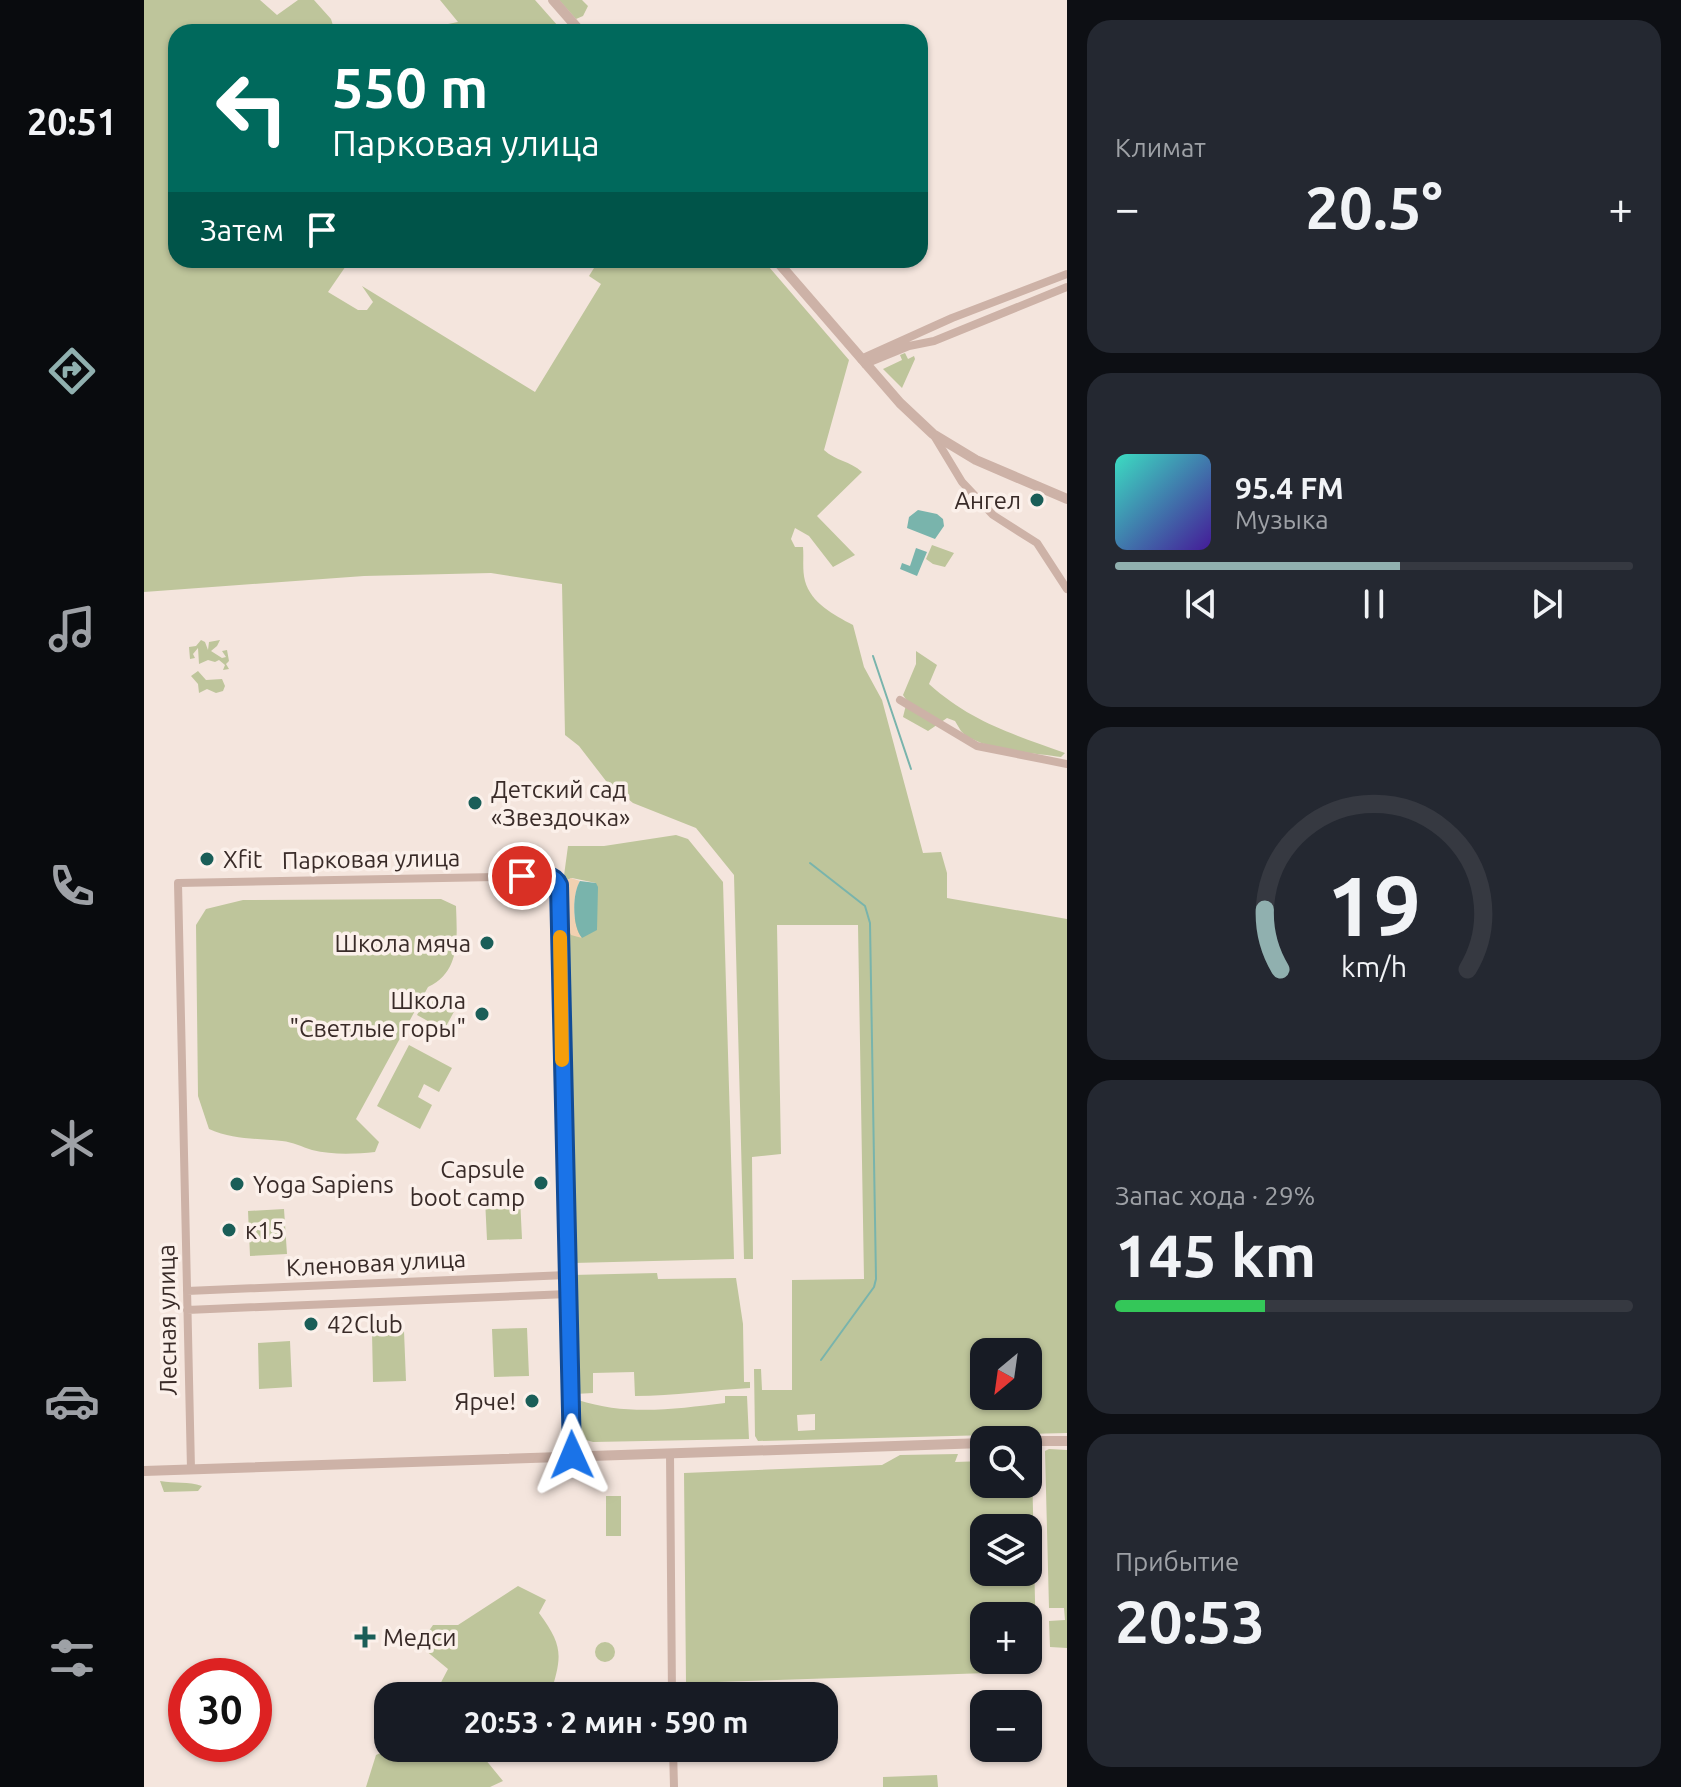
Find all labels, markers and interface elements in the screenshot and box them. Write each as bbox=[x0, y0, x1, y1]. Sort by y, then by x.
icon: left bbox=[200, 56, 304, 160]
text: 550 m bbox=[332, 56, 488, 119]
text: 20:51 bbox=[27, 101, 117, 142]
text: Парковая улица bbox=[332, 122, 600, 163]
text: Климат bbox=[1115, 133, 1206, 162]
text: 20.5° bbox=[1305, 173, 1443, 240]
text: − bbox=[1115, 183, 1140, 232]
text: + bbox=[1608, 183, 1633, 232]
icon: arrive bbox=[300, 208, 344, 252]
text: Затем bbox=[200, 213, 284, 247]
icon: directions bbox=[44, 343, 100, 399]
text: 95.4 FM bbox=[1235, 471, 1344, 505]
place label: Ангел bbox=[954, 487, 1021, 514]
marker: Ангел bbox=[1028, 491, 1046, 509]
text: Музыка bbox=[1235, 505, 1329, 534]
icon: previous bbox=[1179, 582, 1223, 626]
icon: pause bbox=[1352, 582, 1396, 626]
icon: next bbox=[1525, 582, 1569, 626]
icon: music bbox=[44, 601, 100, 657]
place label: Детский сад «Звездочка» bbox=[491, 776, 630, 831]
marker: Детский сад «Звездочка» bbox=[466, 794, 484, 812]
pin bbox=[488, 842, 556, 910]
street label: Парковая улица bbox=[282, 844, 460, 874]
place label: Xfit bbox=[223, 846, 263, 873]
marker: Xfit bbox=[198, 850, 216, 868]
icon: arrive bbox=[500, 854, 544, 898]
text: 19 bbox=[1327, 857, 1421, 951]
icon: phone bbox=[44, 858, 100, 914]
place label: Школа мяча bbox=[335, 930, 471, 957]
marker: Школа мяча bbox=[478, 934, 496, 952]
text: km/h bbox=[1341, 950, 1407, 982]
place label: Школа "Светлые горы" bbox=[290, 987, 466, 1042]
marker: Школа "Светлые горы" bbox=[473, 1005, 491, 1023]
icon: climate bbox=[44, 1115, 100, 1171]
place label: Capsule boot camp bbox=[410, 1156, 525, 1211]
place label: Yoga Sapiens bbox=[253, 1171, 394, 1198]
marker: Capsule boot camp bbox=[532, 1174, 550, 1192]
marker: Yoga Sapiens bbox=[228, 1175, 246, 1193]
text: Запас хода · 29% bbox=[1115, 1181, 1315, 1210]
place label: к15 bbox=[245, 1217, 284, 1244]
marker: к15 bbox=[220, 1221, 238, 1239]
text: 145 km bbox=[1115, 1221, 1316, 1288]
street label: Лесная улица bbox=[152, 1244, 182, 1396]
street label: Кленовая улица bbox=[285, 1245, 467, 1281]
place label: 42Club bbox=[327, 1311, 403, 1338]
marker: 42Club bbox=[302, 1315, 320, 1333]
north arrow bbox=[970, 1338, 1042, 1410]
map controls bbox=[970, 1338, 1042, 1762]
icon: car bbox=[44, 1373, 100, 1429]
place label: Ярче! bbox=[455, 1388, 516, 1415]
marker: Ярче! bbox=[523, 1392, 541, 1410]
position arrow bbox=[530, 1413, 614, 1497]
button: search bbox=[970, 1426, 1042, 1498]
button: layers bbox=[970, 1514, 1042, 1586]
text: Прибытие bbox=[1115, 1547, 1239, 1576]
text: 20:53 bbox=[1115, 1587, 1265, 1654]
button: + bbox=[970, 1602, 1042, 1674]
place label: Медси bbox=[383, 1624, 457, 1651]
marker: Медси bbox=[354, 1626, 376, 1648]
icon: filters bbox=[44, 1630, 100, 1686]
speed limit sign: 30 bbox=[168, 1658, 272, 1762]
button: − bbox=[970, 1690, 1042, 1762]
text: 20:53 · 2 мин · 590 m bbox=[464, 1705, 748, 1739]

